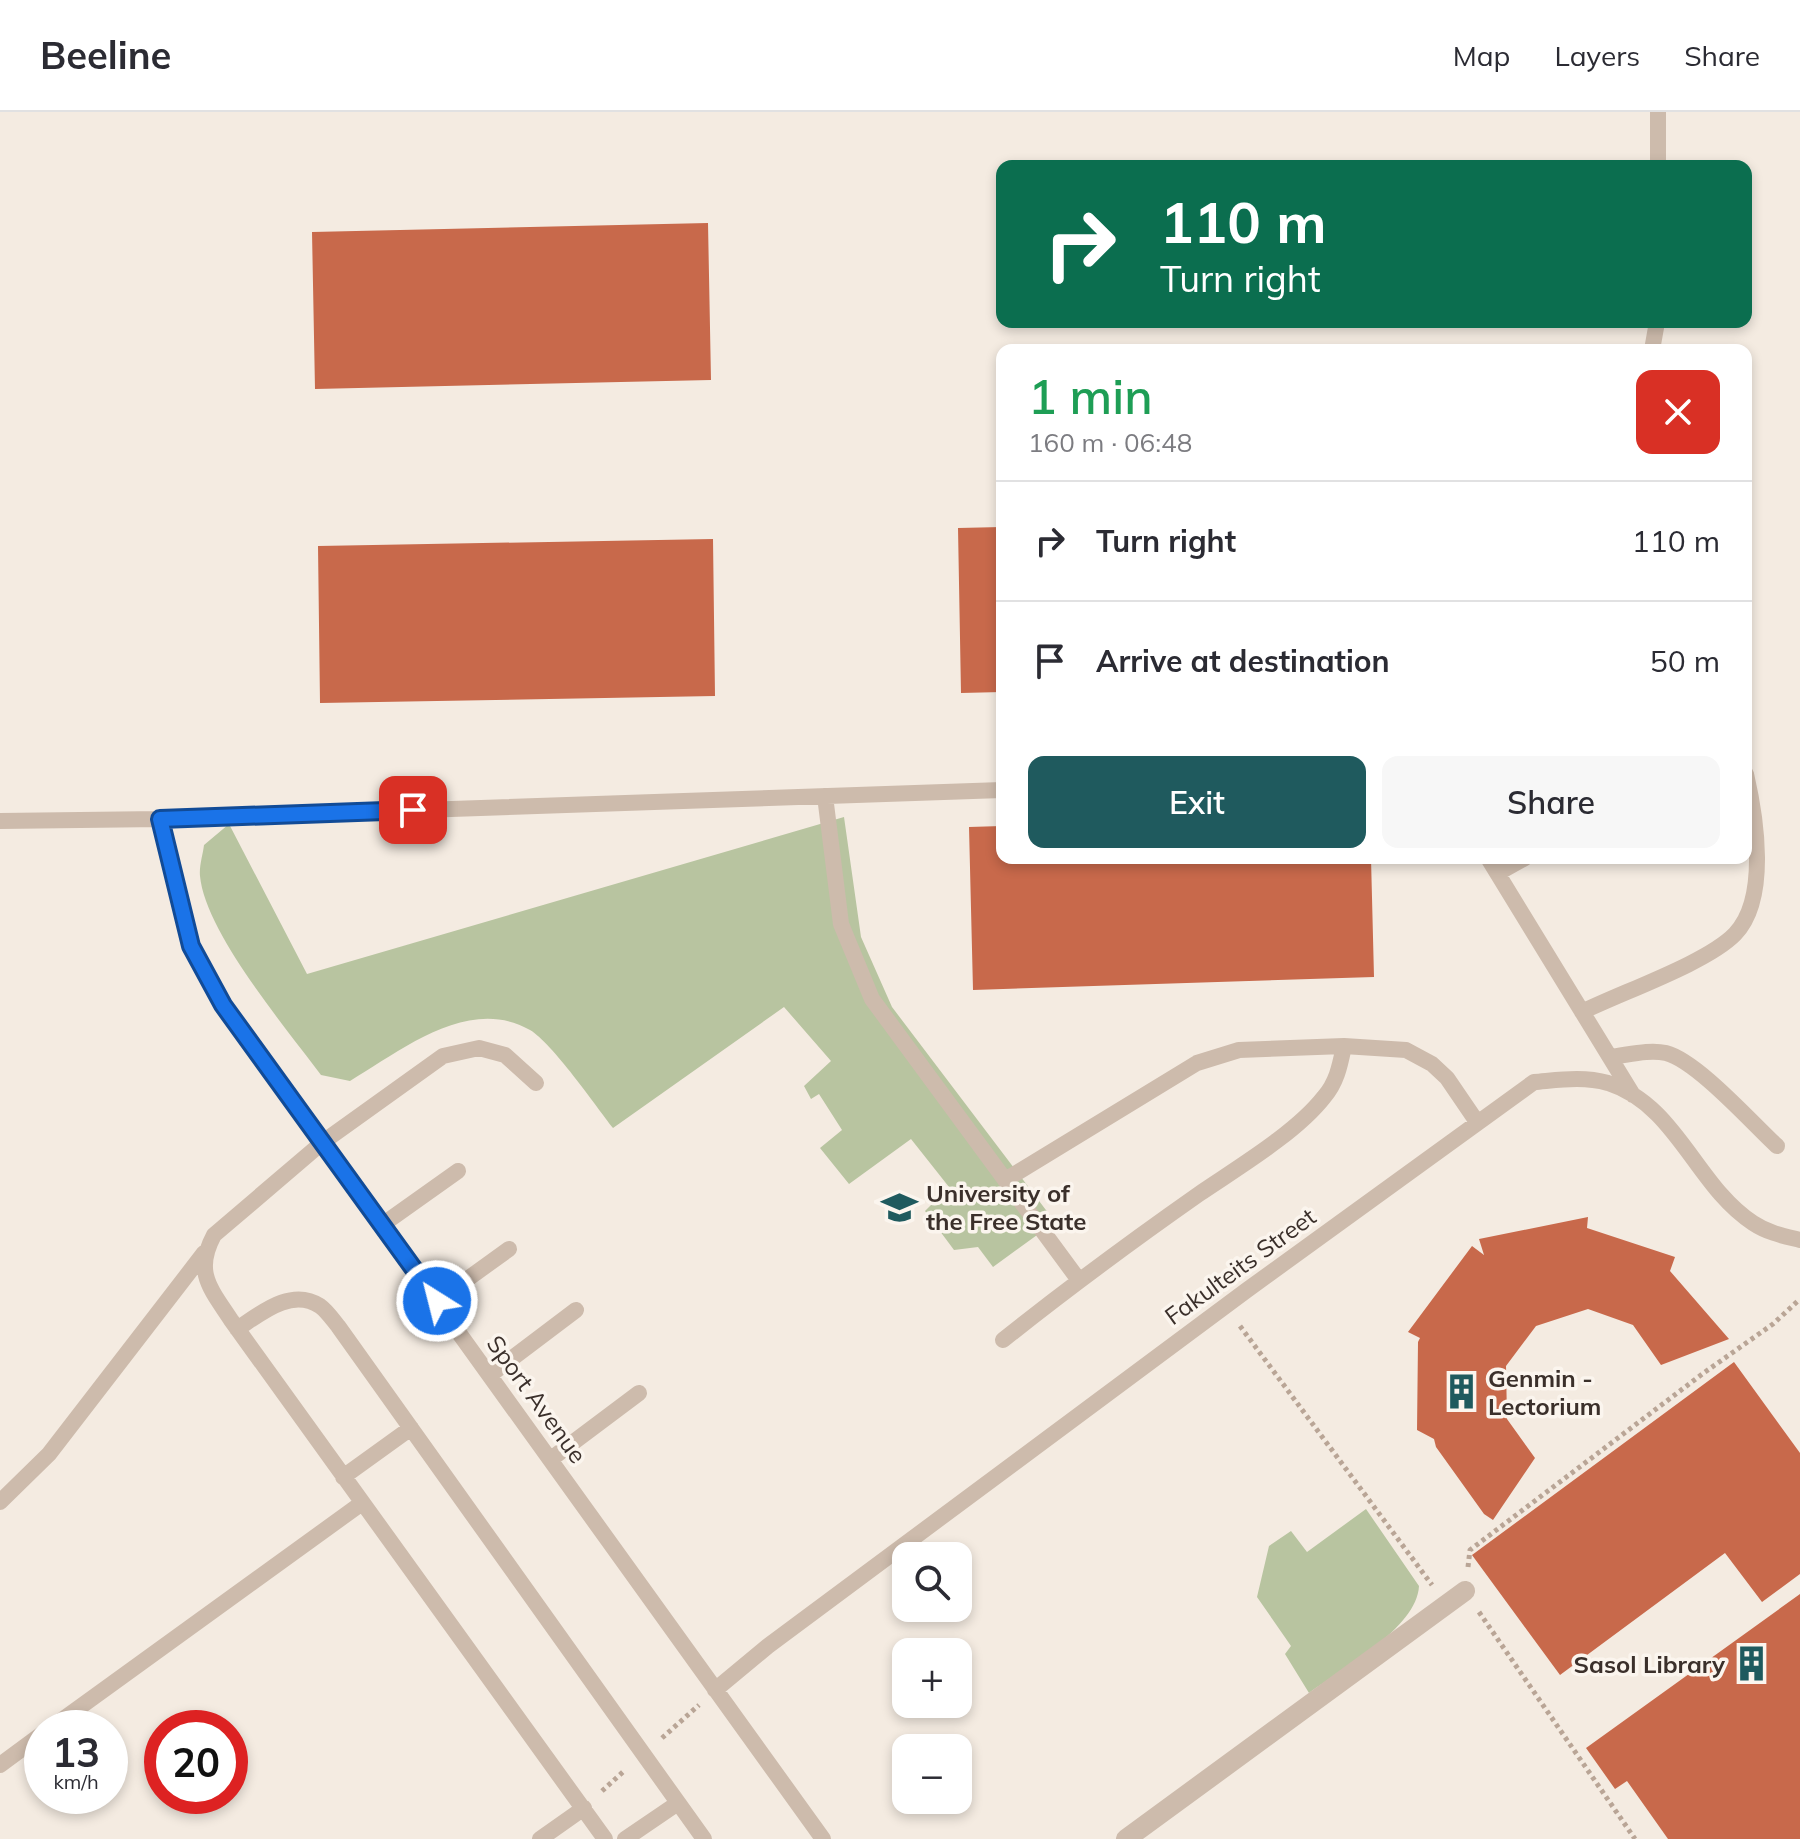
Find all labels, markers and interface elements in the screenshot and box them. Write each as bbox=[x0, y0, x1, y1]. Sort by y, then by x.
text: Beeline bbox=[40, 31, 171, 79]
text: Map bbox=[1453, 38, 1510, 73]
text: Layers bbox=[1554, 38, 1640, 73]
text: Share bbox=[1684, 38, 1760, 73]
text: 110 m bbox=[1160, 187, 1327, 257]
icon: right bbox=[1028, 192, 1132, 296]
text: Turn right bbox=[1160, 256, 1321, 301]
text: 1 min bbox=[1028, 366, 1153, 426]
button: close bbox=[1636, 370, 1720, 454]
text: 160 m · 06:48 bbox=[1028, 426, 1192, 459]
icon: right bbox=[1028, 519, 1072, 563]
text: Turn right bbox=[1096, 522, 1236, 560]
text: 110 m bbox=[1632, 522, 1720, 560]
icon: arrive bbox=[1028, 639, 1072, 683]
text: Arrive at destination bbox=[1096, 642, 1390, 680]
text: 50 m bbox=[1650, 642, 1720, 680]
button: Exit bbox=[1028, 756, 1366, 848]
button: Share bbox=[1382, 756, 1720, 848]
pin bbox=[379, 776, 447, 844]
icon: arrive bbox=[391, 788, 435, 832]
place label: University of the Free State bbox=[926, 1178, 1086, 1236]
school or university icon: University of the Free State bbox=[881, 1188, 919, 1226]
street label: Fakulteits Street bbox=[1159, 1201, 1321, 1331]
position arrow bbox=[395, 1259, 479, 1343]
street label: Sport Avenue bbox=[481, 1329, 593, 1469]
place label: Genmin - Lectorium bbox=[1488, 1363, 1601, 1421]
building icon: Genmin - Lectorium bbox=[1443, 1373, 1481, 1411]
map controls bbox=[892, 1542, 972, 1814]
button: search bbox=[892, 1542, 972, 1622]
button: + bbox=[892, 1638, 972, 1718]
building icon: Sasol Library bbox=[1732, 1645, 1770, 1683]
place label: Sasol Library bbox=[1574, 1649, 1726, 1679]
speed limit sign: 20 bbox=[144, 1710, 248, 1814]
text: 13 bbox=[52, 1727, 100, 1777]
button: − bbox=[892, 1734, 972, 1814]
text: km/h bbox=[53, 1769, 99, 1794]

